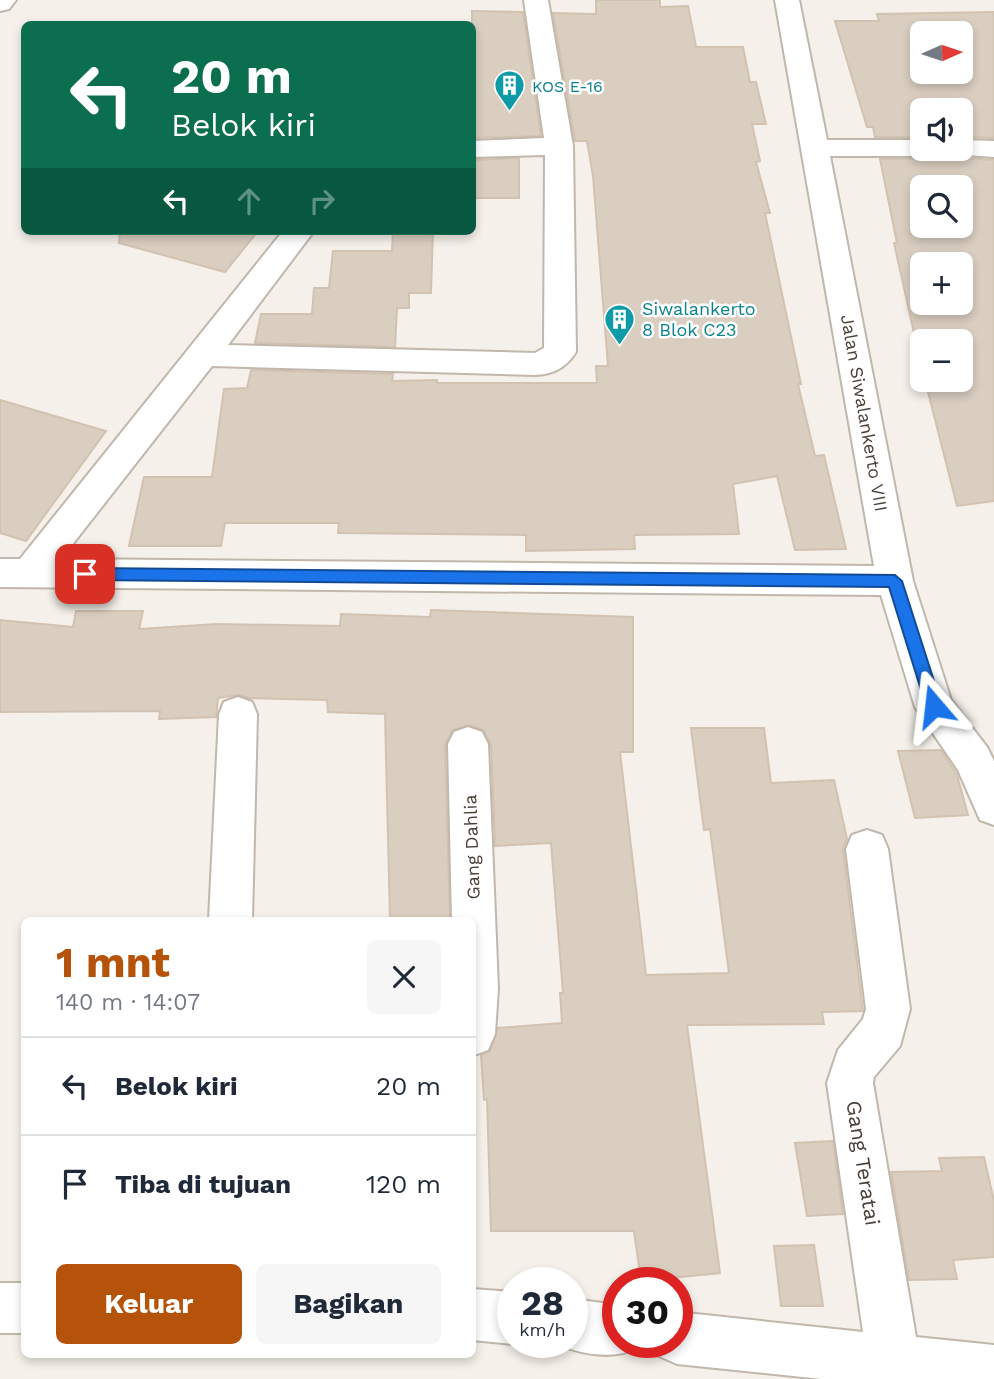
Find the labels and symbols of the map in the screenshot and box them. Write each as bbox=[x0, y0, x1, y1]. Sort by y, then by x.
north arrow bbox=[910, 21, 973, 84]
building icon: KOS E-16 bbox=[492, 69, 526, 113]
place label: KOS E-16 bbox=[532, 77, 603, 96]
place label: Siwalankerto 8 Blok C23 bbox=[642, 298, 756, 340]
building icon: Siwalankerto 8 Blok C23 bbox=[602, 302, 636, 346]
street label: Jalan Siwalankerto VIII bbox=[837, 313, 892, 513]
pin bbox=[55, 544, 115, 604]
position arrow bbox=[897, 669, 971, 743]
street label: Gang Dahlia bbox=[459, 794, 484, 900]
street label: Gang Teratai bbox=[841, 1099, 886, 1227]
speed limit sign: 30 bbox=[602, 1267, 693, 1358]

